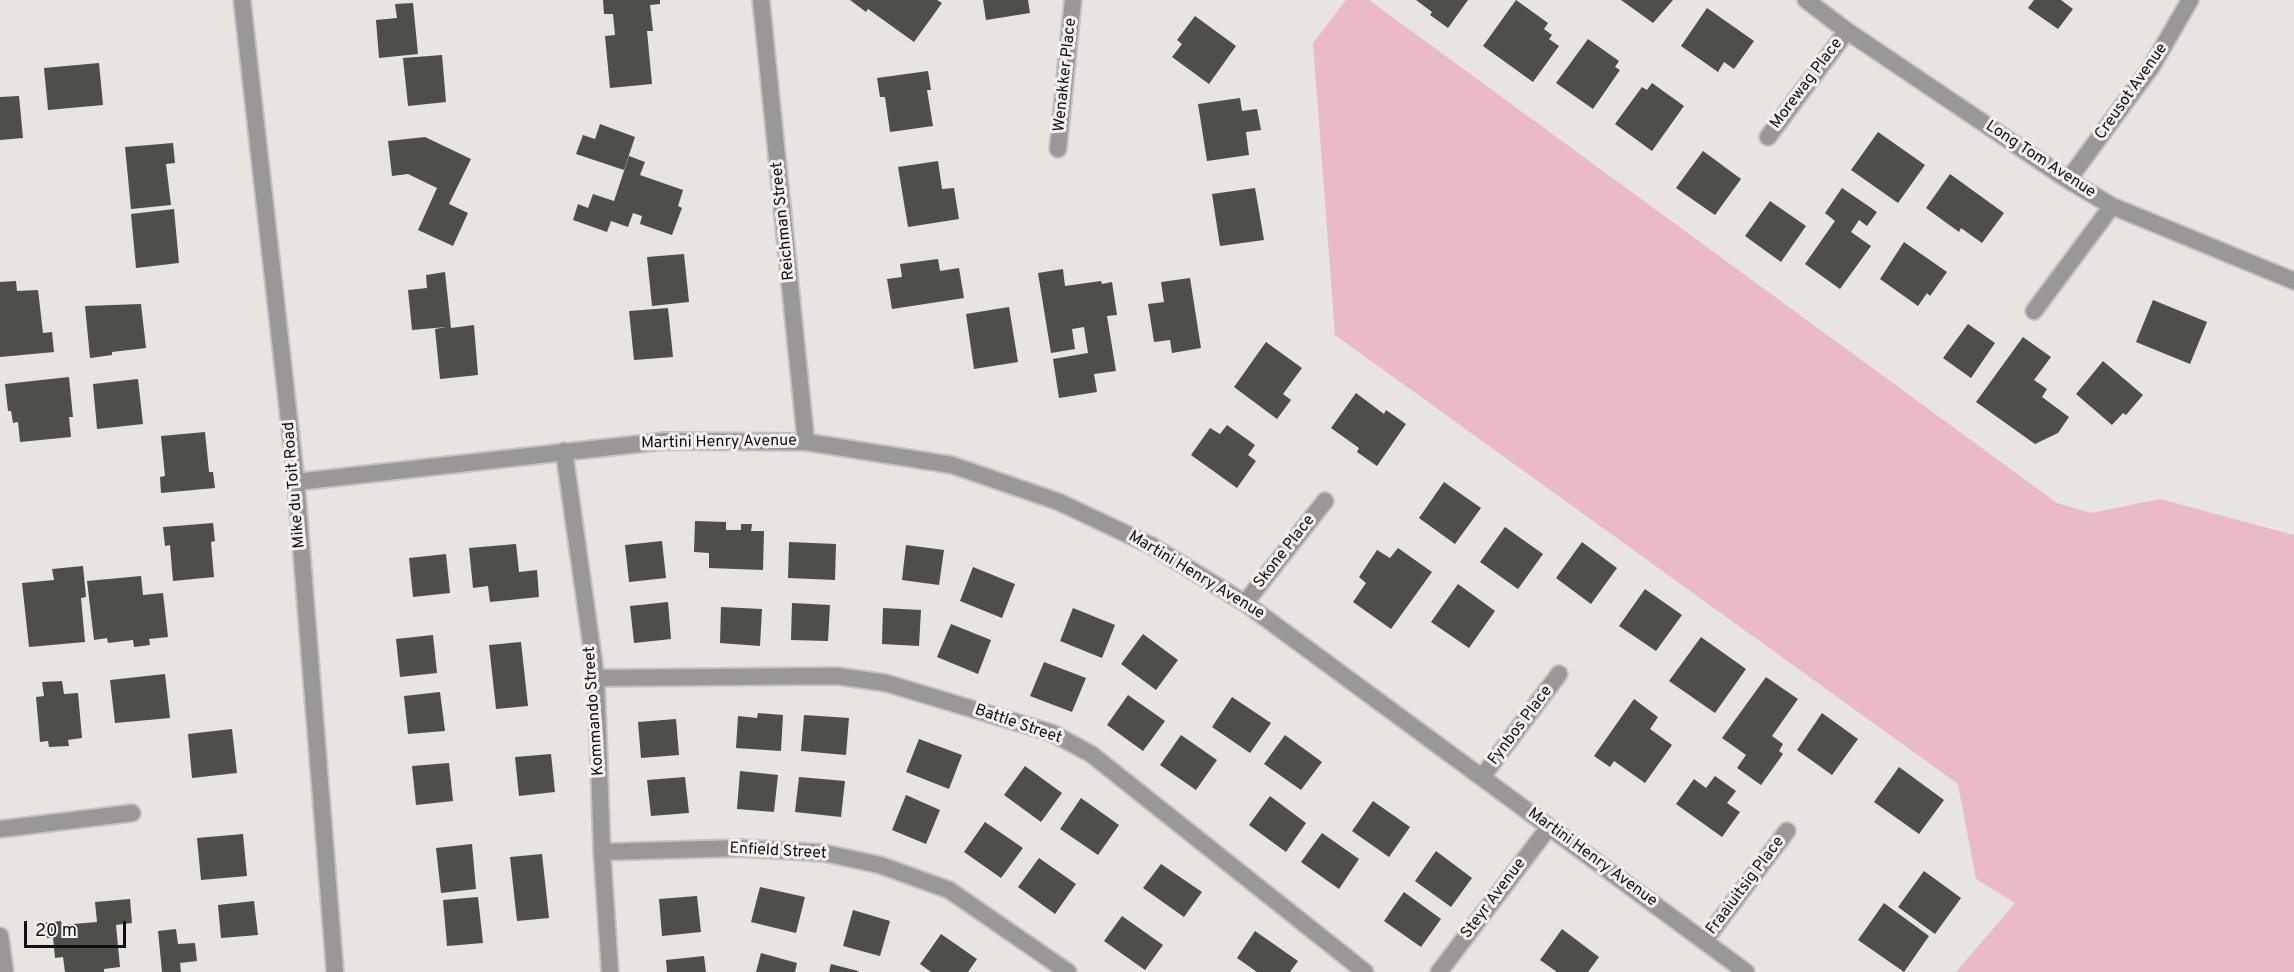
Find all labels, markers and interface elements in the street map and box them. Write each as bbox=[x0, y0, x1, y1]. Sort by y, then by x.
street label: Wenakker Place bbox=[1050, 17, 1082, 133]
street label: Morewag Place bbox=[1767, 35, 1847, 133]
street label: Creusot Avenue bbox=[2092, 40, 2172, 144]
street label: Long Tom Avenue bbox=[1981, 117, 2099, 203]
street label: Reichman Street bbox=[768, 161, 800, 281]
street label: Mike du Toit Road bbox=[280, 421, 310, 549]
street label: Martini Henry Avenue bbox=[641, 432, 797, 454]
street label: Skone Place bbox=[1250, 512, 1320, 592]
street label: Martini Henry Avenue bbox=[1124, 528, 1268, 624]
street label: Kommando Street bbox=[581, 645, 609, 777]
street label: Fynbos Place bbox=[1485, 683, 1557, 769]
street label: Battle Street bbox=[972, 701, 1064, 749]
street label: Martini Henry Avenue bbox=[1523, 805, 1661, 911]
street label: Fraaiuitsig Place bbox=[1703, 833, 1789, 939]
street label: Enfield Street bbox=[729, 840, 827, 864]
street label: Steyr Avenue bbox=[1458, 855, 1530, 943]
scale bar bbox=[27, 909, 129, 947]
text: 20 m bbox=[35, 920, 77, 943]

